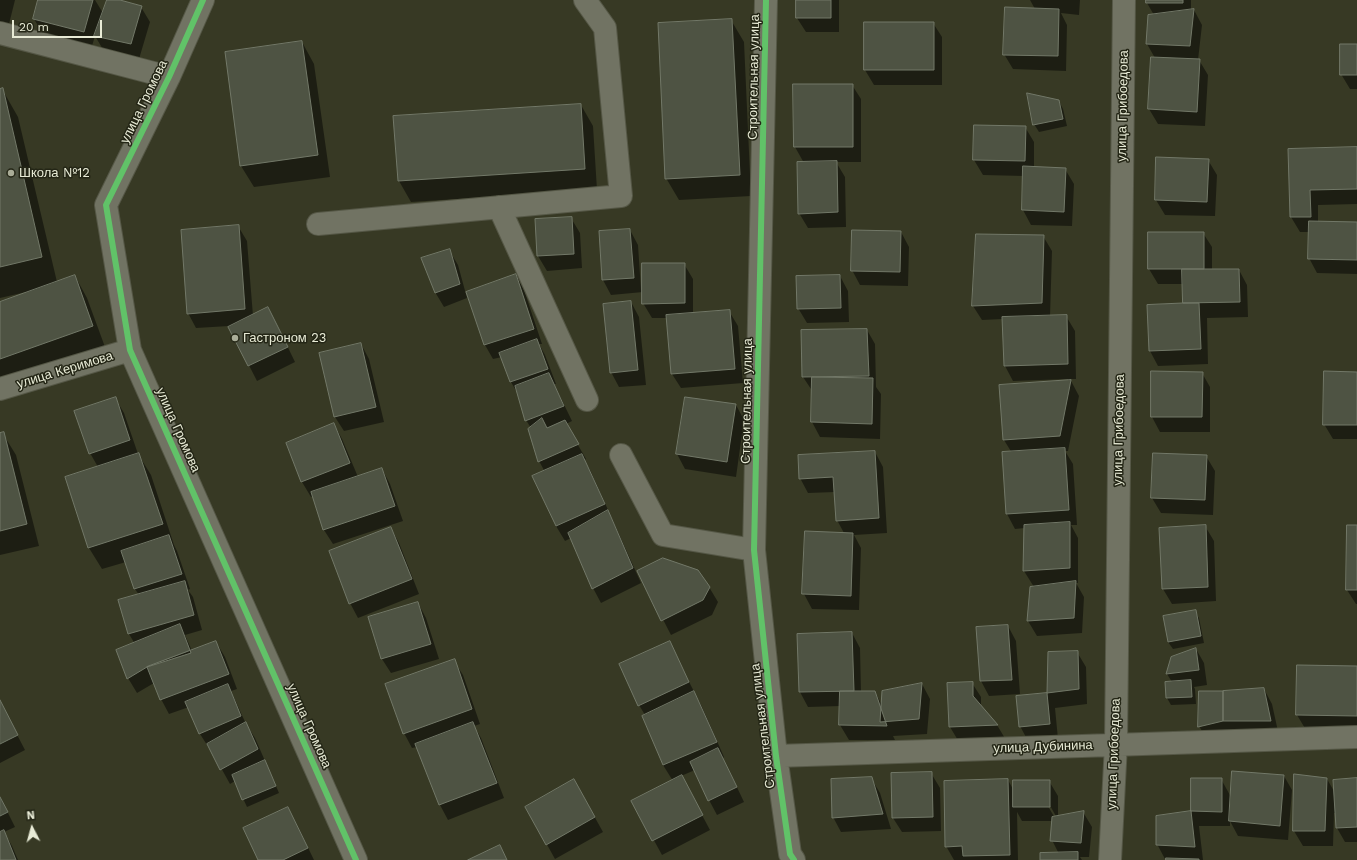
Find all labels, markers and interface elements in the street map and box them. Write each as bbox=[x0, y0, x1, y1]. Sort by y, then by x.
scale bar bbox=[14, 12, 104, 38]
street label: Строительная улица bbox=[745, 14, 763, 140]
text: 20 m bbox=[19, 20, 49, 34]
street label: улица Грибоедова bbox=[1114, 50, 1132, 162]
street label: улица Громова bbox=[117, 58, 171, 146]
place label: Школа №12 bbox=[19, 165, 90, 181]
marker: Школа №12 bbox=[6, 168, 16, 178]
place label: Гастроном 23 bbox=[243, 330, 326, 346]
marker: Гастроном 23 bbox=[230, 333, 240, 343]
street label: Строительная улица bbox=[738, 338, 756, 464]
street label: улица Керимова bbox=[15, 348, 115, 392]
street label: улица Грибоедова bbox=[1110, 374, 1128, 486]
street label: улица Громова bbox=[152, 385, 204, 475]
street label: Строительная улица bbox=[748, 663, 778, 789]
street label: улица Громова bbox=[283, 681, 335, 771]
street label: улица Грибоедова bbox=[1104, 698, 1124, 810]
street label: улица Дубинина bbox=[993, 737, 1093, 757]
north arrow bbox=[12, 808, 52, 848]
text: N bbox=[26, 809, 35, 822]

